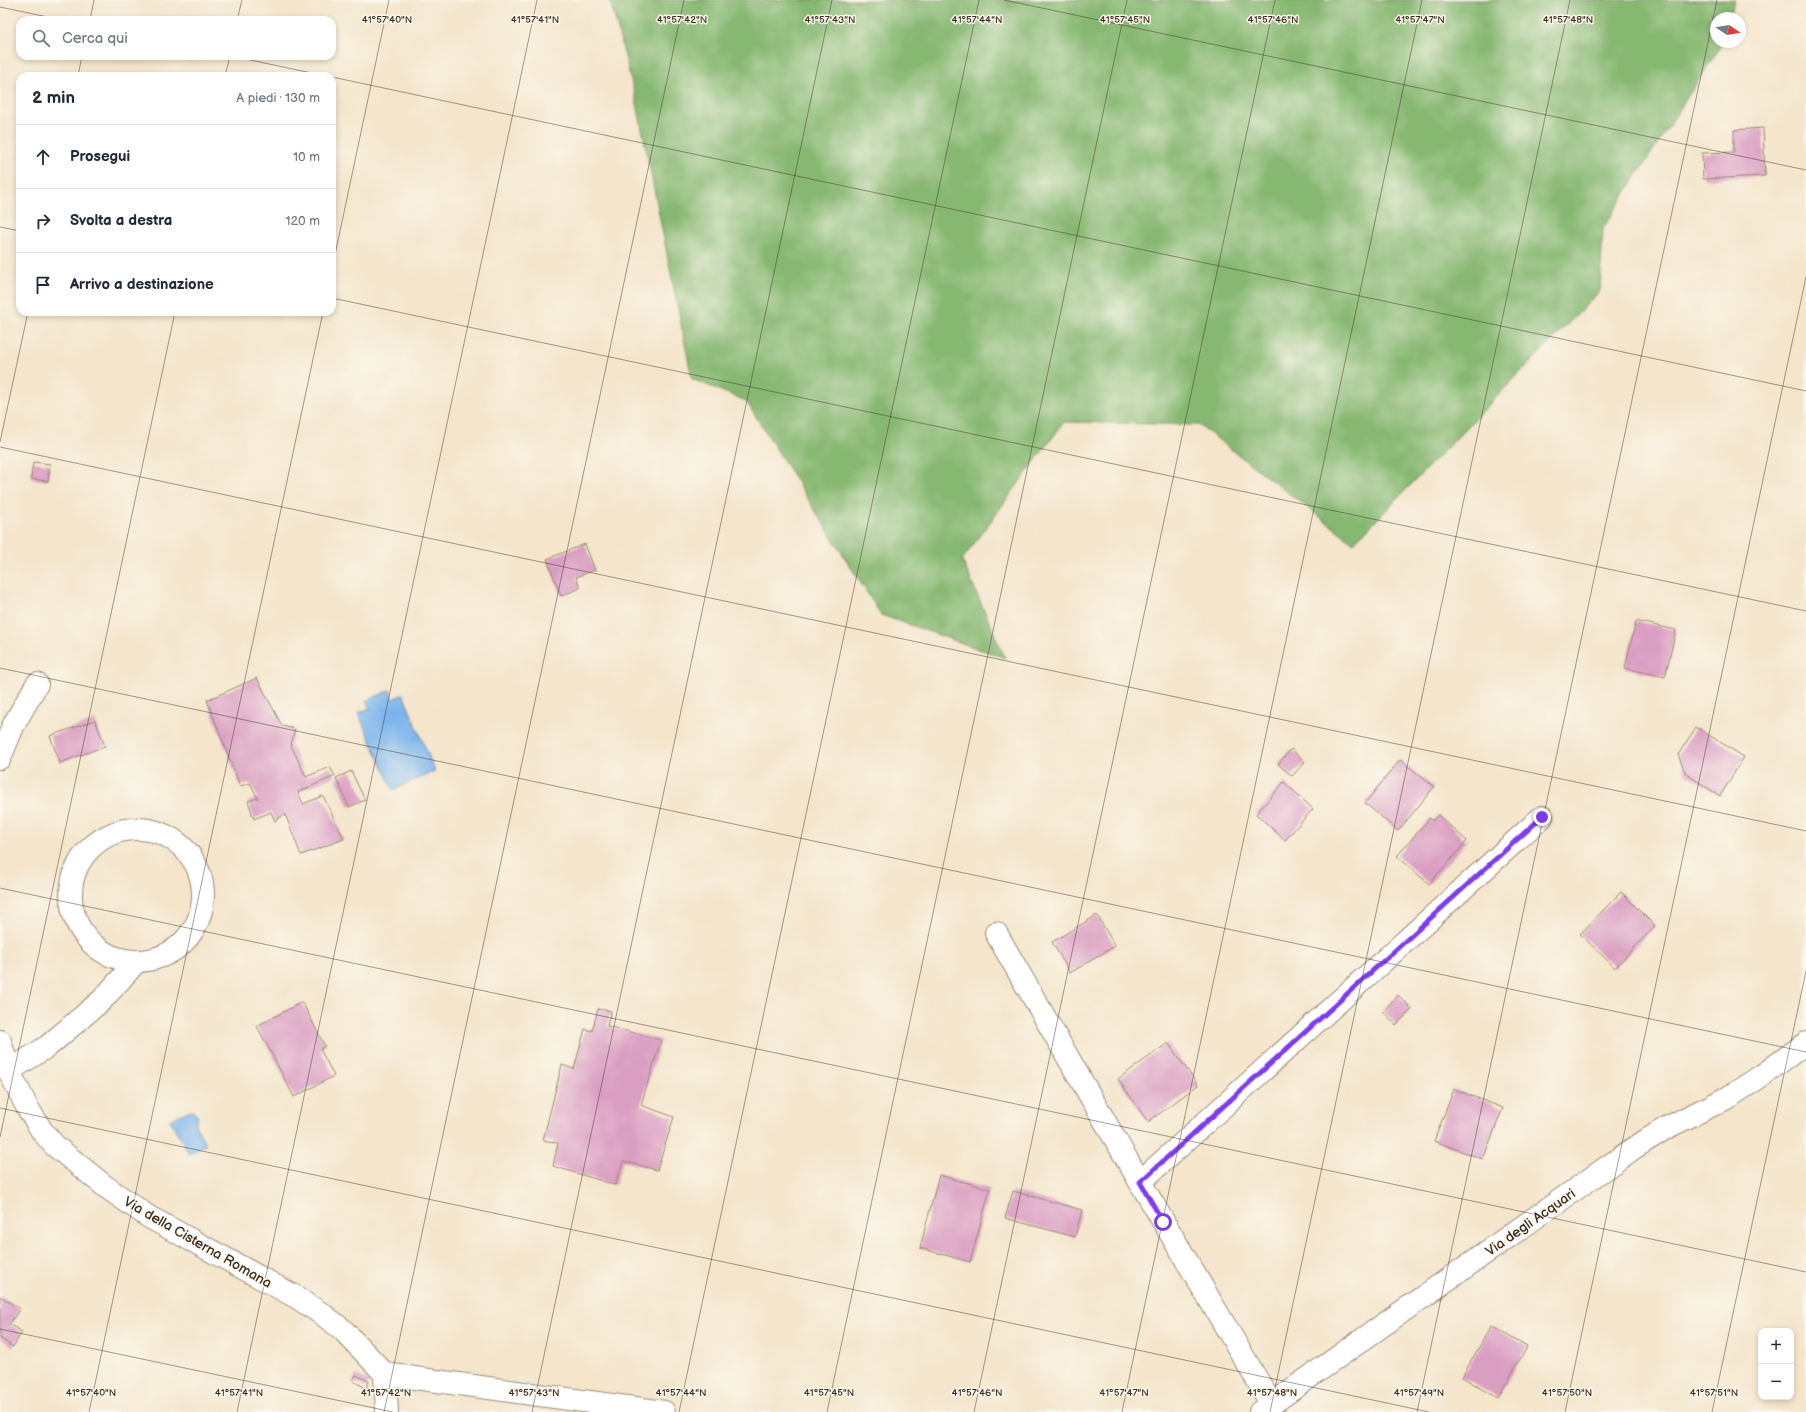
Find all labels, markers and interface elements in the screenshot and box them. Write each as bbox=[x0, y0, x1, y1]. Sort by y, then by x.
north arrow bbox=[1710, 12, 1746, 48]
text: 41°57'40"N bbox=[362, 14, 412, 26]
text: 41°57'41"N bbox=[511, 14, 559, 26]
text: 41°57'42"N bbox=[657, 14, 707, 26]
text: 41°57'43"N bbox=[805, 14, 855, 26]
text: 41°57'44"N bbox=[952, 14, 1002, 26]
text: 41°57'45"N bbox=[1100, 14, 1150, 26]
text: 41°57'46"N bbox=[1248, 14, 1298, 26]
text: 41°57'47"N bbox=[1395, 14, 1445, 26]
text: 41°57'48"N bbox=[1543, 14, 1593, 26]
search box bbox=[16, 16, 336, 60]
icon: search bbox=[30, 27, 52, 49]
text: Cerca qui bbox=[62, 29, 128, 48]
text: 2 min bbox=[32, 88, 75, 108]
text: A piedi · 130 m bbox=[236, 90, 320, 106]
icon: ahead bbox=[32, 146, 54, 168]
text: Prosegui bbox=[70, 147, 130, 166]
text: 10 m bbox=[293, 149, 320, 165]
icon: right bbox=[32, 210, 54, 232]
text: Svolta a destra bbox=[70, 211, 172, 230]
text: 120 m bbox=[285, 213, 320, 229]
icon: arrive bbox=[32, 274, 54, 296]
text: Arrivo a destinazione bbox=[70, 275, 214, 294]
route end bbox=[1533, 808, 1551, 826]
street label: Via degli Acquari bbox=[1482, 1185, 1579, 1260]
street label: Via della Cisterna Romana bbox=[121, 1193, 275, 1292]
route start bbox=[1154, 1213, 1172, 1231]
map controls bbox=[1758, 1328, 1794, 1400]
button: + bbox=[1758, 1328, 1794, 1364]
button: − bbox=[1758, 1364, 1794, 1400]
text: 41°57'40"N bbox=[66, 1387, 116, 1399]
text: 41°57'41"N bbox=[215, 1387, 263, 1399]
text: 41°57'42"N bbox=[361, 1387, 411, 1399]
text: 41°57'43"N bbox=[509, 1387, 559, 1399]
text: 41°57'44"N bbox=[656, 1387, 706, 1399]
text: 41°57'45"N bbox=[804, 1387, 854, 1399]
text: 41°57'46"N bbox=[952, 1387, 1002, 1399]
text: 41°57'47"N bbox=[1099, 1387, 1149, 1399]
text: 41°57'48"N bbox=[1247, 1387, 1297, 1399]
text: 41°57'49"N bbox=[1394, 1387, 1444, 1399]
text: 41°57'50"N bbox=[1542, 1387, 1592, 1399]
text: 41°57'51"N bbox=[1690, 1387, 1738, 1399]

